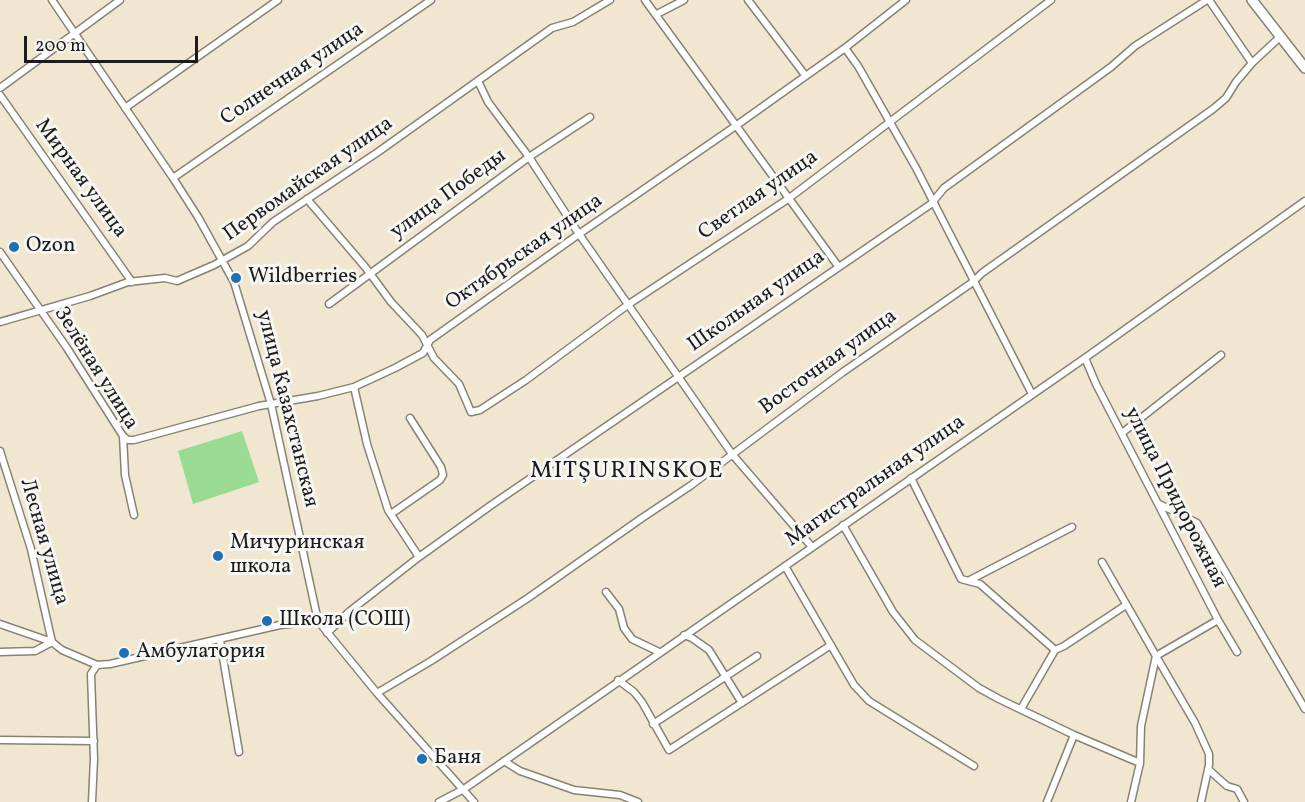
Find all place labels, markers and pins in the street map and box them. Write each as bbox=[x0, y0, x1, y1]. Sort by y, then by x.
place label: Ozon bbox=[26, 234, 76, 260]
marker: Ozon bbox=[7, 240, 21, 254]
place label: Wildberries bbox=[248, 265, 357, 291]
marker: Wildberries bbox=[229, 271, 243, 285]
place label: Мичуринская школа bbox=[230, 531, 364, 581]
marker: Мичуринская школа bbox=[211, 549, 225, 563]
place label: Школа (СОШ) bbox=[279, 608, 410, 634]
marker: Школа (СОШ) bbox=[260, 614, 274, 628]
place label: Амбулатория bbox=[136, 640, 265, 666]
marker: Амбулатория bbox=[117, 646, 131, 660]
place label: Баня bbox=[434, 746, 481, 772]
marker: Баня bbox=[415, 752, 429, 766]

